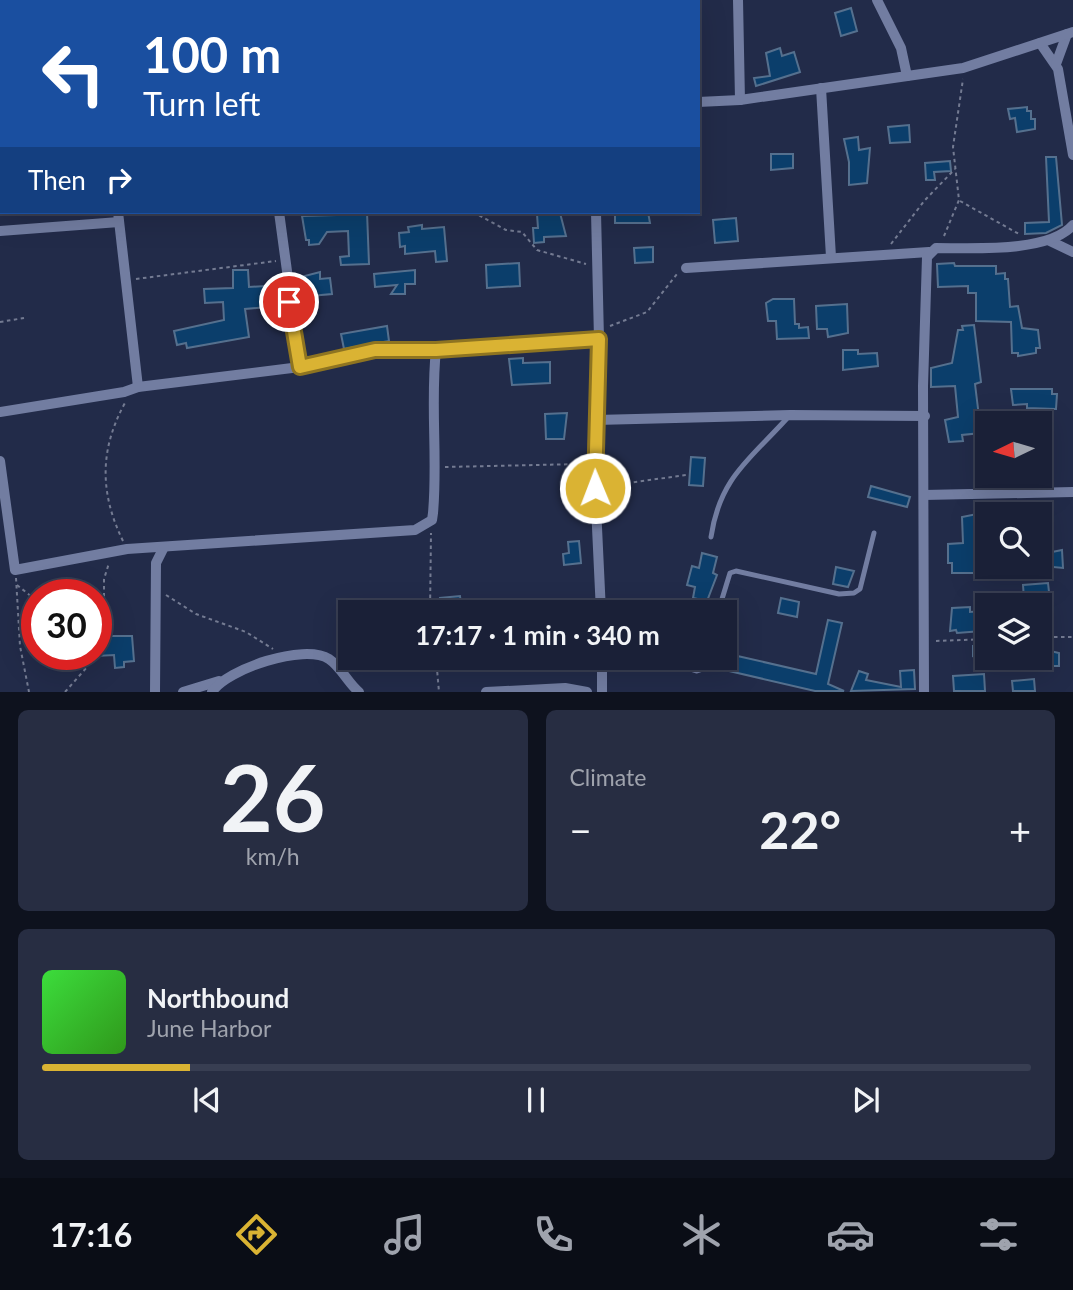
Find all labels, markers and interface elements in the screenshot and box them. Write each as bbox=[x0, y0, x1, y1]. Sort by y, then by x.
text: 100 m bbox=[143, 25, 281, 83]
icon: left bbox=[28, 28, 119, 119]
text: Turn left bbox=[143, 84, 260, 123]
icon: right bbox=[100, 161, 138, 199]
text: Then bbox=[28, 164, 86, 196]
pin bbox=[259, 272, 319, 332]
icon: arrive bbox=[270, 283, 308, 321]
north arrow bbox=[975, 411, 1052, 488]
map controls bbox=[975, 411, 1052, 670]
position arrow bbox=[558, 451, 632, 525]
button: search bbox=[975, 502, 1052, 579]
speed limit sign: 30 bbox=[21, 579, 112, 670]
button: layers bbox=[975, 593, 1052, 670]
text: 17:17 · 1 min · 340 m bbox=[415, 619, 660, 651]
text: 26 bbox=[220, 742, 326, 851]
text: Climate bbox=[570, 763, 646, 791]
text: 22° bbox=[759, 798, 841, 860]
text: − bbox=[570, 807, 592, 853]
text: + bbox=[1009, 807, 1031, 853]
text: km/h bbox=[246, 842, 300, 870]
text: Northbound bbox=[147, 982, 289, 1014]
text: June Harbor bbox=[147, 1014, 271, 1042]
icon: previous bbox=[188, 1081, 226, 1119]
icon: pause bbox=[517, 1081, 555, 1119]
icon: next bbox=[847, 1081, 885, 1119]
icon: directions bbox=[232, 1210, 281, 1259]
icon: music bbox=[380, 1210, 429, 1259]
icon: phone bbox=[529, 1210, 578, 1259]
icon: climate bbox=[677, 1210, 726, 1259]
icon: car bbox=[826, 1210, 875, 1259]
icon: filters bbox=[974, 1210, 1023, 1259]
text: 17:16 bbox=[50, 1215, 132, 1254]

